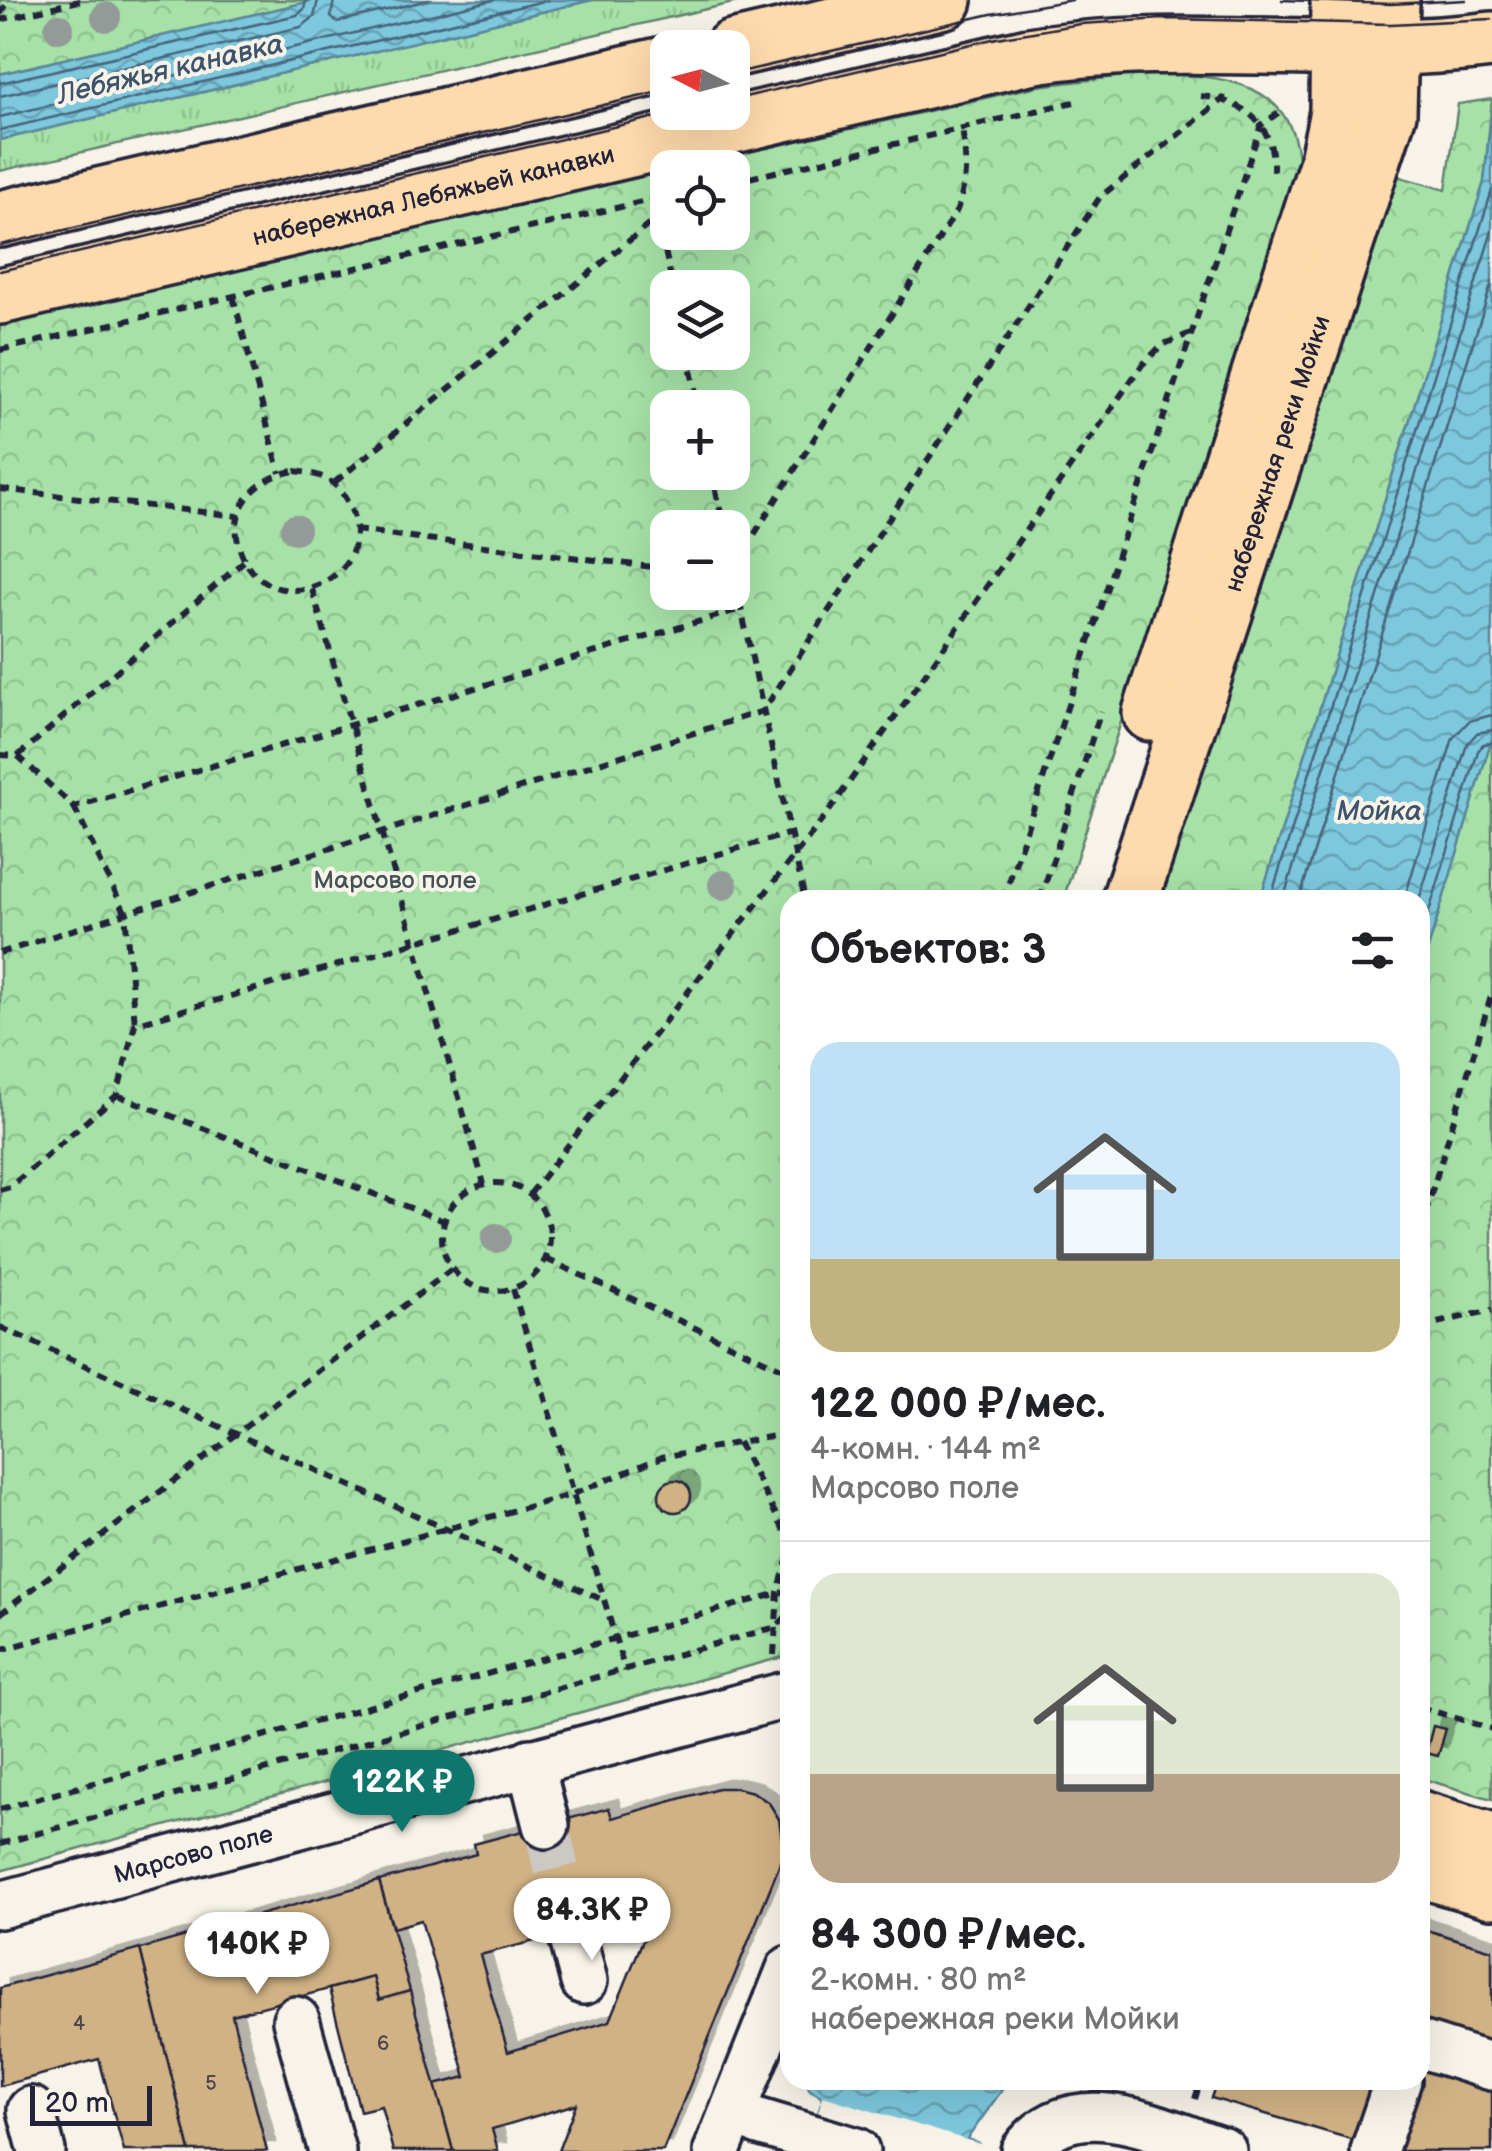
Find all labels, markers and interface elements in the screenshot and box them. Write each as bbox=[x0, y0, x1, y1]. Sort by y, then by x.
water label: Лебяжья канавка bbox=[52, 27, 286, 112]
north arrow bbox=[650, 30, 750, 130]
map controls bbox=[650, 30, 750, 610]
street label: набережная Лебяжьей канавки bbox=[250, 139, 618, 254]
button: locate bbox=[650, 150, 750, 250]
button: layers bbox=[650, 270, 750, 370]
street label: набережная реки Мойки bbox=[1218, 312, 1338, 596]
button: + bbox=[650, 390, 750, 490]
button: − bbox=[650, 510, 750, 610]
water label: Мойка bbox=[1336, 795, 1422, 828]
park label: Марсово поле bbox=[313, 865, 477, 896]
icon: filters bbox=[1345, 923, 1400, 978]
text: Объектов: 3 bbox=[810, 925, 1046, 976]
icon: home bbox=[1015, 1107, 1195, 1287]
text: 122 000 ₽/мес. bbox=[810, 1379, 1106, 1430]
text: 4-комн. · 144 m² bbox=[810, 1430, 1041, 1469]
text: Марсово поле bbox=[810, 1469, 1019, 1508]
icon: home bbox=[1015, 1638, 1195, 1818]
pin: 122K ₽ bbox=[321, 1750, 483, 1835]
text: 122K ₽ bbox=[352, 1763, 452, 1802]
street label: Марсово поле bbox=[111, 1819, 277, 1891]
pin: 84.3K ₽ bbox=[500, 1878, 684, 1963]
text: 84.3K ₽ bbox=[536, 1891, 648, 1930]
text: 84 300 ₽/мес. bbox=[810, 1910, 1086, 1961]
pin: 140K ₽ bbox=[176, 1912, 338, 1997]
text: 140K ₽ bbox=[206, 1925, 308, 1964]
text: 2-комн. · 80 m² bbox=[810, 1961, 1026, 2000]
text: набережная реки Мойки bbox=[810, 2000, 1180, 2039]
house number: 4 bbox=[73, 2012, 85, 2036]
house number: 6 bbox=[377, 2032, 389, 2056]
house number: 5 bbox=[205, 2072, 217, 2096]
scale bar bbox=[30, 2081, 152, 2126]
text: 20 m bbox=[45, 2087, 109, 2120]

